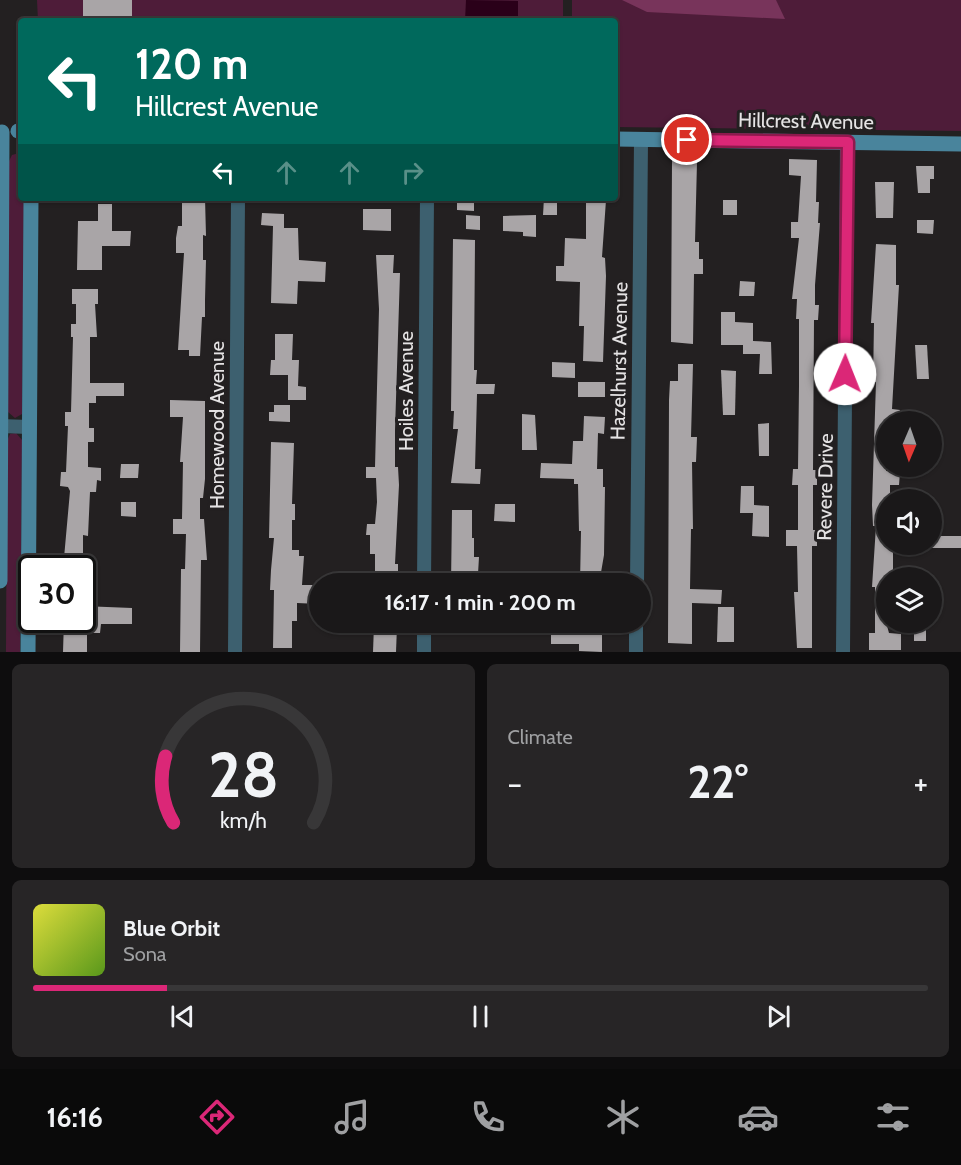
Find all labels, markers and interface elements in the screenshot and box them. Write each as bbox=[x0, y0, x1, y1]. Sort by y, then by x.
text: 120 m bbox=[135, 38, 248, 90]
icon: left bbox=[36, 42, 114, 120]
text: Hillcrest Avenue bbox=[135, 90, 318, 123]
street label: Hillcrest Avenue bbox=[738, 108, 874, 134]
pin bbox=[661, 114, 712, 165]
icon: arrive bbox=[670, 123, 703, 156]
icon: left bbox=[207, 156, 240, 189]
icon: ahead bbox=[270, 156, 303, 189]
icon: ahead bbox=[333, 156, 366, 189]
icon: right bbox=[396, 156, 429, 189]
street label: Hazelhurst Avenue bbox=[606, 282, 632, 440]
street label: Hoiles Avenue bbox=[394, 331, 418, 451]
street label: Homewood Avenue bbox=[205, 341, 229, 509]
position arrow bbox=[813, 342, 877, 406]
north arrow bbox=[876, 411, 942, 477]
map controls bbox=[876, 411, 942, 633]
street label: Revere Drive bbox=[812, 433, 838, 541]
button: sound bbox=[876, 489, 942, 555]
speed limit sign: 30 bbox=[18, 555, 96, 633]
button: layers bbox=[876, 567, 942, 633]
text: 16:17 · 1 min · 200 m bbox=[384, 589, 576, 616]
text: Climate bbox=[508, 725, 573, 749]
text: 28 bbox=[208, 737, 279, 813]
text: 22° bbox=[687, 755, 748, 809]
text: − bbox=[508, 763, 522, 803]
text: + bbox=[913, 763, 928, 803]
text: km/h bbox=[220, 807, 267, 833]
text: Blue Orbit bbox=[123, 915, 220, 942]
text: Sona bbox=[123, 942, 166, 966]
icon: previous bbox=[166, 1000, 199, 1033]
icon: pause bbox=[464, 1000, 497, 1033]
icon: next bbox=[762, 1000, 795, 1033]
icon: directions bbox=[196, 1096, 238, 1138]
icon: music bbox=[331, 1096, 373, 1138]
icon: phone bbox=[467, 1096, 509, 1138]
icon: climate bbox=[602, 1096, 644, 1138]
icon: car bbox=[737, 1096, 779, 1138]
icon: filters bbox=[872, 1096, 914, 1138]
text: 16:16 bbox=[47, 1101, 103, 1134]

